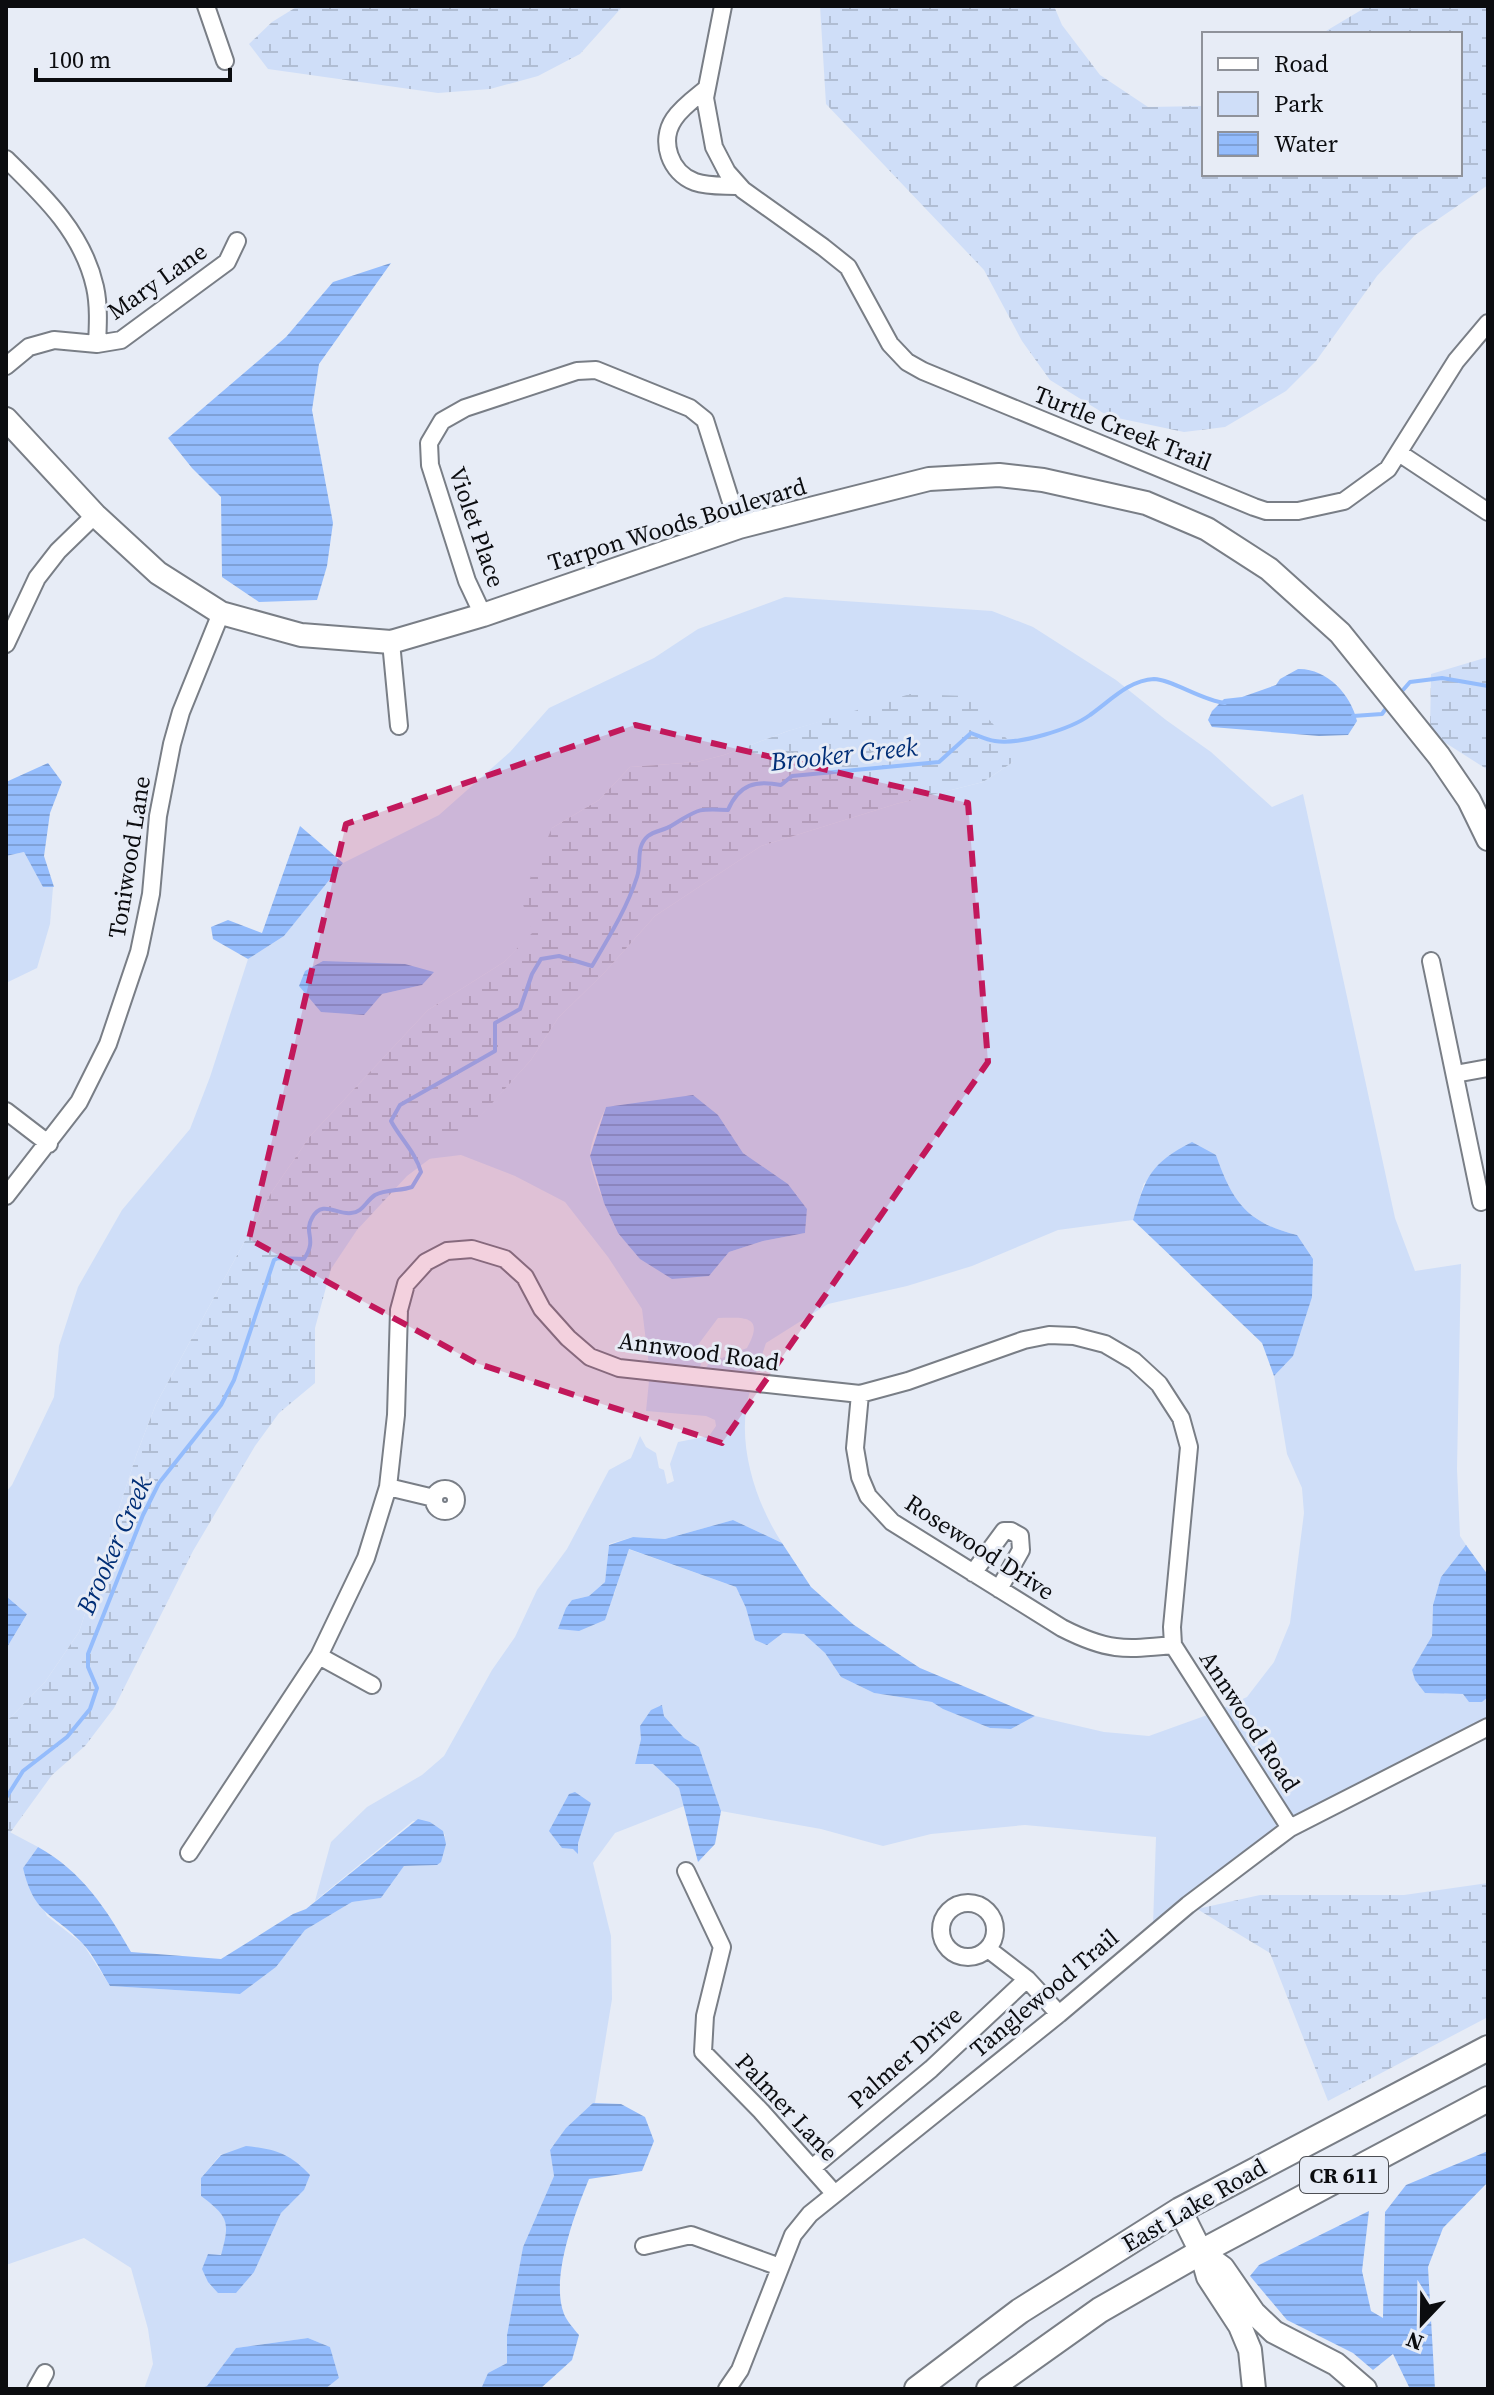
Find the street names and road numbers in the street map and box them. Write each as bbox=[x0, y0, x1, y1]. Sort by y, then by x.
street label: Mary Lane bbox=[101, 235, 213, 327]
street label: Turtle Creek Trail bbox=[1029, 377, 1217, 479]
street label: Violet Place bbox=[441, 462, 513, 592]
street label: Tarpon Woods Boulevard bbox=[544, 469, 810, 579]
street label: Toniwood Lane bbox=[100, 773, 158, 941]
street label: Annwood Road bbox=[616, 1323, 782, 1379]
street label: Rosewood Drive bbox=[899, 1486, 1061, 1608]
street label: Annwood Road bbox=[1192, 1644, 1308, 1798]
street label: Tanglewood Trail bbox=[963, 1921, 1125, 2065]
street label: Palmer Drive bbox=[841, 1998, 969, 2116]
street label: Palmer Lane bbox=[728, 2046, 846, 2168]
street label: East Lake Road bbox=[1116, 2150, 1273, 2260]
road number: CR 611 bbox=[1300, 2157, 1388, 2193]

